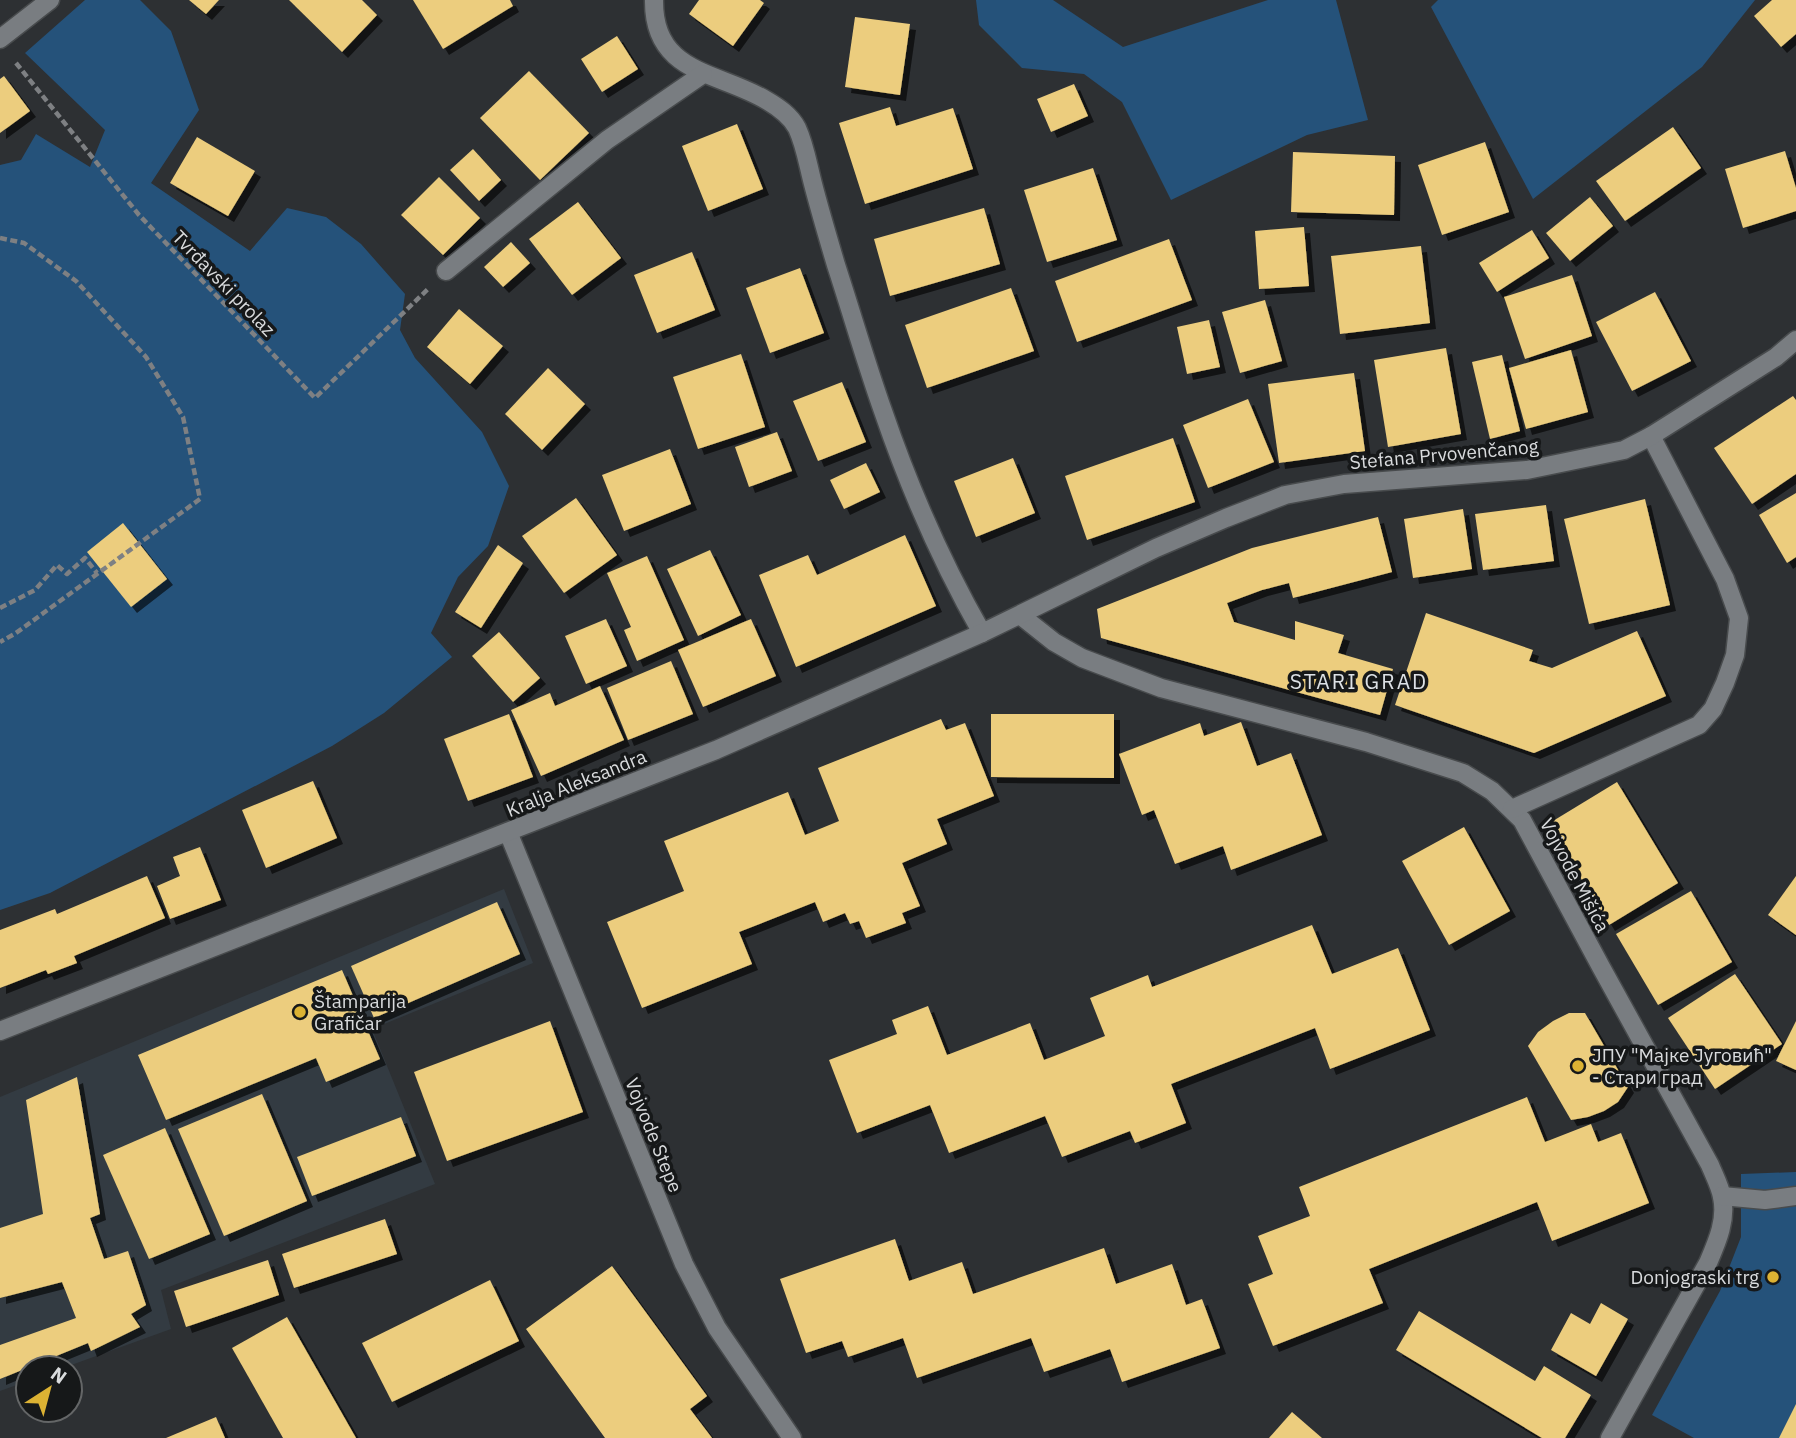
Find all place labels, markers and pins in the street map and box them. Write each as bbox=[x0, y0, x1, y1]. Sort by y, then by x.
place label: Štamparija Grafičar bbox=[314, 989, 406, 1035]
marker: Štamparija Grafičar bbox=[292, 1004, 308, 1020]
place label: ЈПУ "Мајке Југовић" - Стари град bbox=[1592, 1043, 1772, 1089]
marker: ЈПУ "Мајке Југовић" - Стари град bbox=[1570, 1058, 1586, 1074]
place label: Donjograski trg bbox=[1631, 1265, 1759, 1289]
marker: Donjograski trg bbox=[1765, 1269, 1781, 1285]

